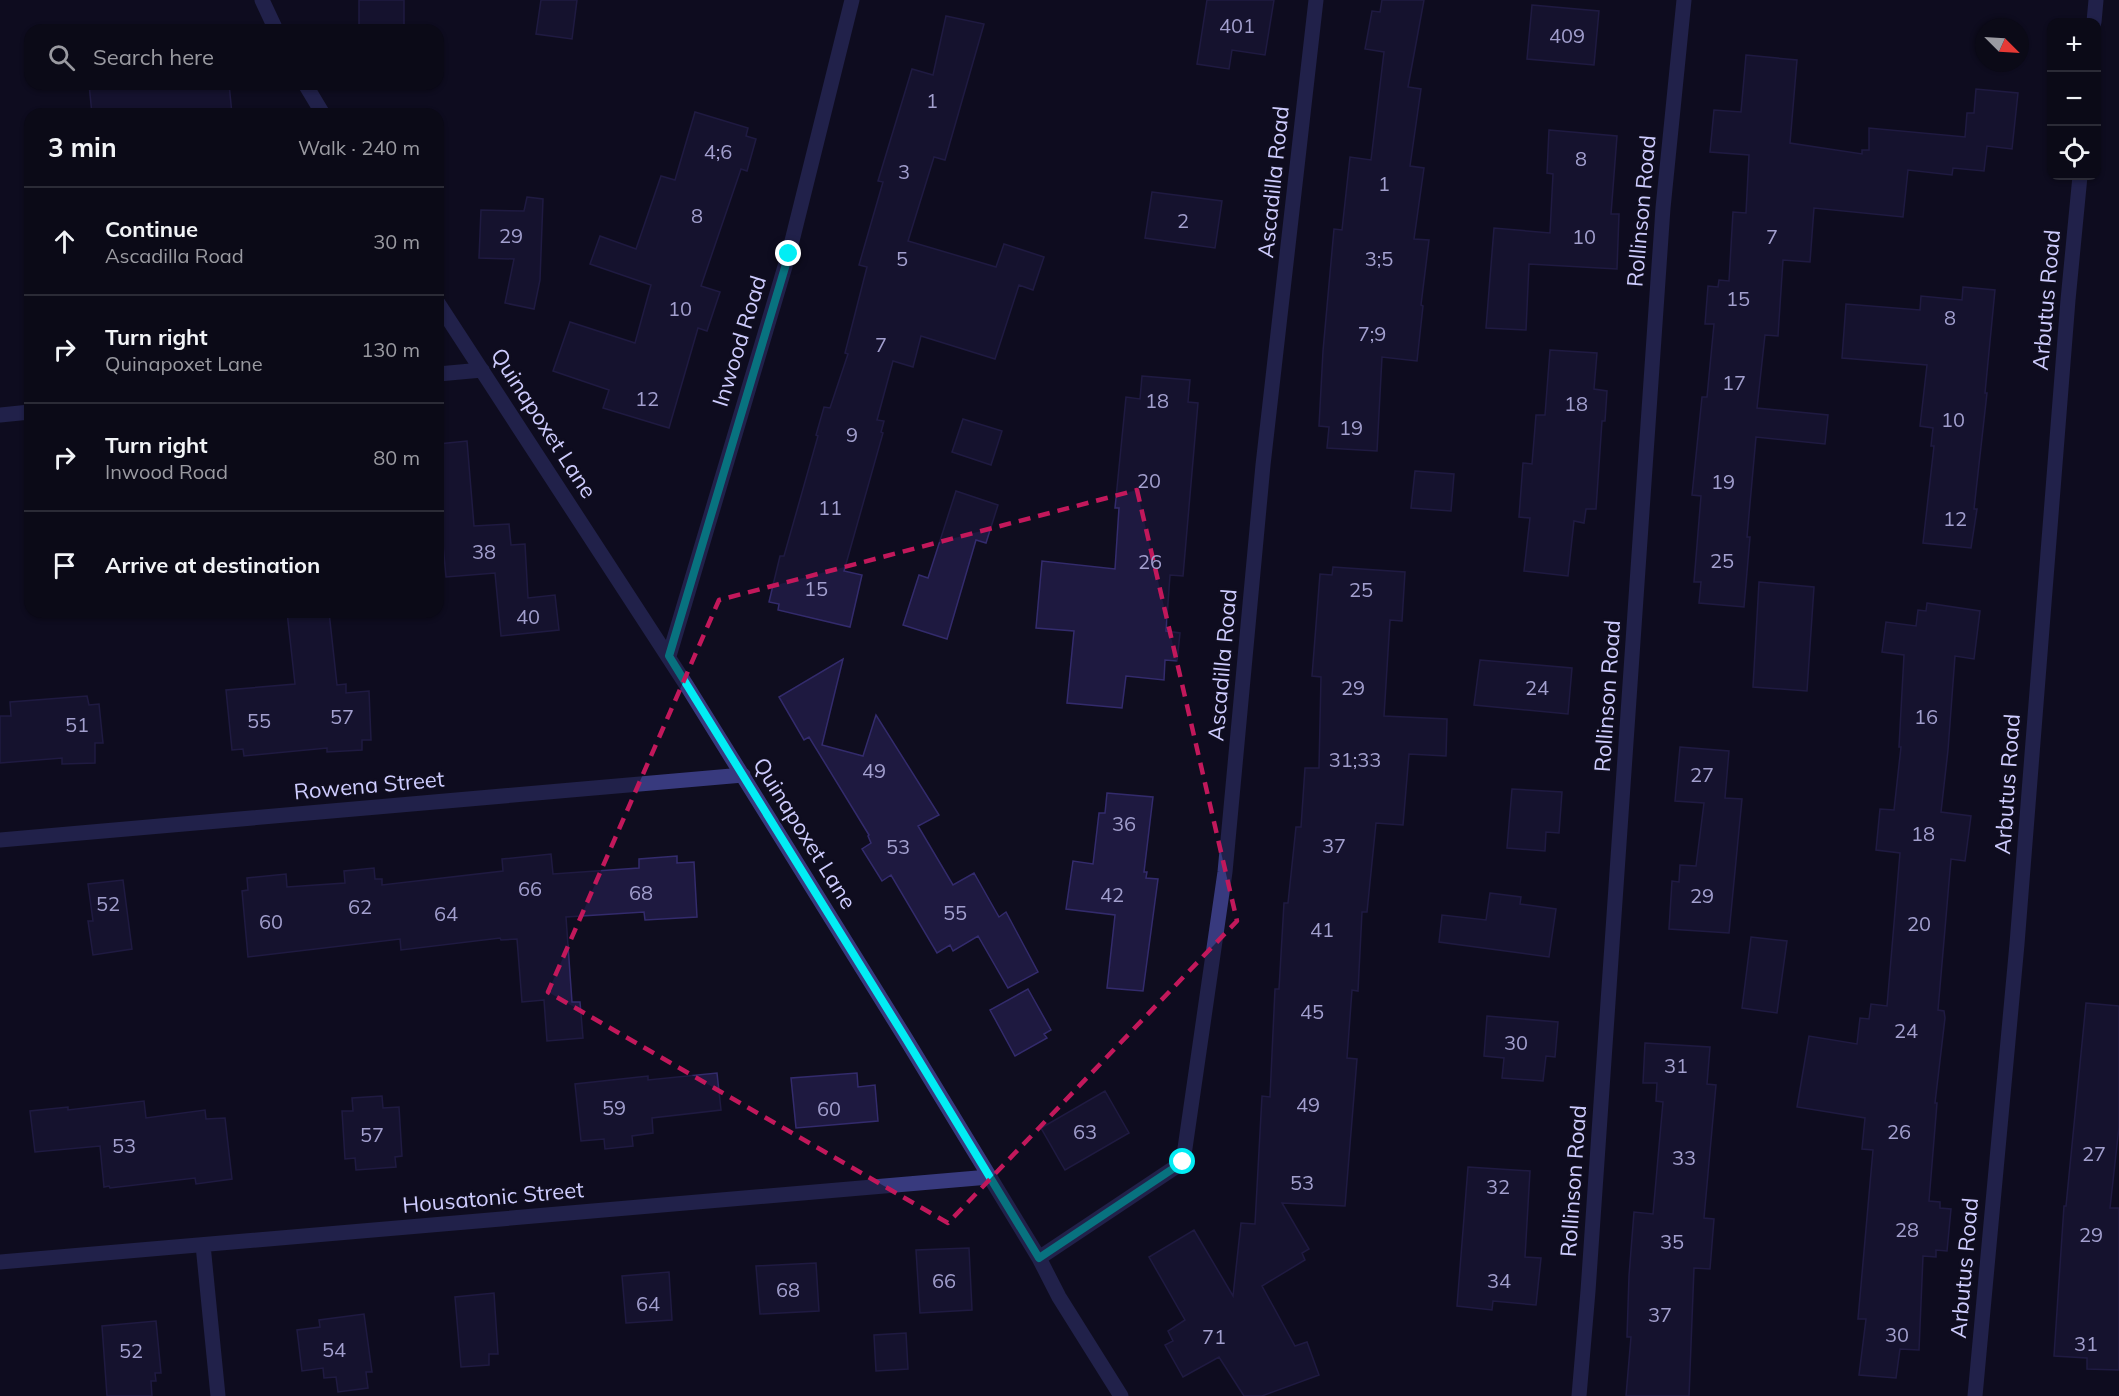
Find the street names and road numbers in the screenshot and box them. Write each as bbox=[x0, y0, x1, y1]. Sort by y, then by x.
street label: Ascadilla Road bbox=[1251, 105, 1295, 259]
street label: Rollinson Road bbox=[1620, 134, 1662, 288]
street label: Arbutus Road bbox=[2026, 229, 2066, 371]
street label: Inwood Road bbox=[706, 272, 772, 410]
street label: Quinapoxet Lane bbox=[485, 343, 603, 503]
street label: Ascadilla Road bbox=[1201, 588, 1243, 742]
street label: Rollinson Road bbox=[1588, 619, 1626, 773]
street label: Arbutus Road bbox=[1988, 713, 2026, 855]
street label: Quinapoxet Lane bbox=[747, 752, 863, 914]
street label: Rowena Street bbox=[293, 764, 446, 806]
street label: Rollinson Road bbox=[1554, 1104, 1592, 1258]
street label: Housatonic Street bbox=[401, 1175, 585, 1219]
street label: Arbutus Road bbox=[1944, 1197, 1984, 1339]

